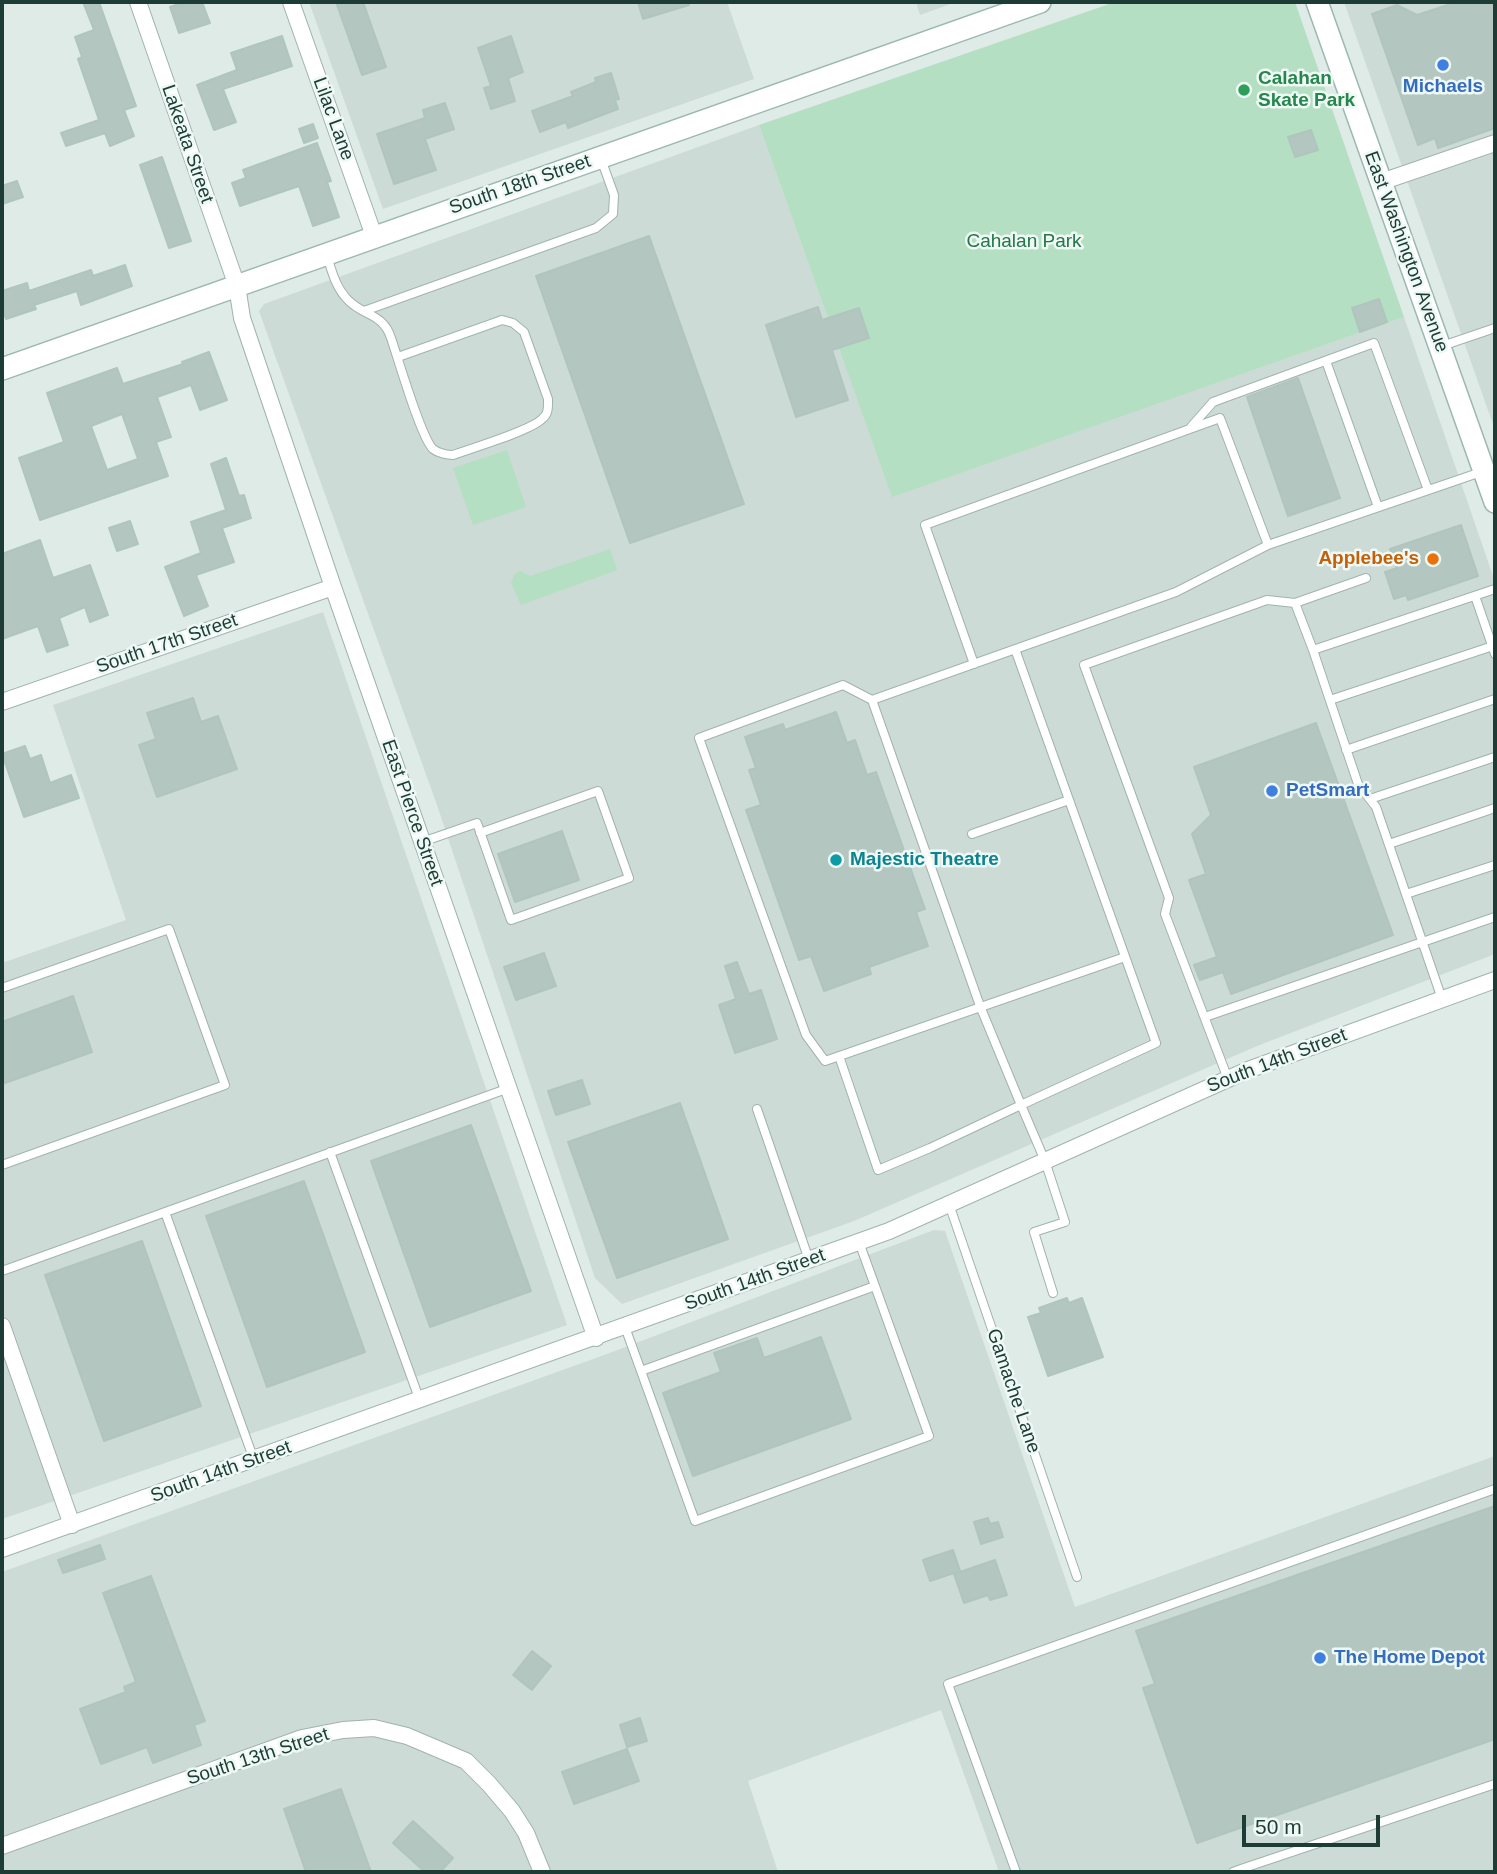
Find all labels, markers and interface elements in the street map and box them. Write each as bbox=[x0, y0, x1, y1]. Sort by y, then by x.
marker: Michaels bbox=[1435, 57, 1451, 73]
place label: Calahan Skate Park bbox=[1258, 68, 1355, 112]
street label: Lilac Lane bbox=[307, 74, 359, 164]
place label: Michaels bbox=[1403, 76, 1483, 98]
street label: Lakeata Street bbox=[156, 82, 218, 206]
marker: Calahan Skate Park bbox=[1236, 82, 1252, 98]
street label: East Washington Avenue bbox=[1359, 148, 1453, 356]
street label: South 18th Street bbox=[446, 150, 594, 220]
park label: Cahalan Park bbox=[966, 231, 1082, 253]
place label: Applebee's bbox=[1318, 548, 1419, 570]
marker: Applebee's bbox=[1425, 551, 1441, 567]
street label: South 17th Street bbox=[93, 609, 241, 679]
street label: East Pierce Street bbox=[376, 737, 448, 889]
place label: PetSmart bbox=[1286, 780, 1369, 802]
marker: PetSmart bbox=[1264, 783, 1280, 799]
place label: Majestic Theatre bbox=[850, 849, 999, 871]
marker: Majestic Theatre bbox=[828, 852, 844, 868]
street label: South 14th Street bbox=[1204, 1024, 1350, 1098]
street label: South 14th Street bbox=[682, 1244, 828, 1316]
street label: Gamache Lane bbox=[981, 1326, 1045, 1456]
street label: South 14th Street bbox=[148, 1436, 294, 1508]
place label: The Home Depot bbox=[1334, 1647, 1485, 1669]
marker: The Home Depot bbox=[1312, 1650, 1328, 1666]
street label: South 13th Street bbox=[184, 1723, 332, 1791]
scale bar bbox=[1245, 1800, 1383, 1844]
text: 50 m bbox=[1255, 1815, 1302, 1838]

